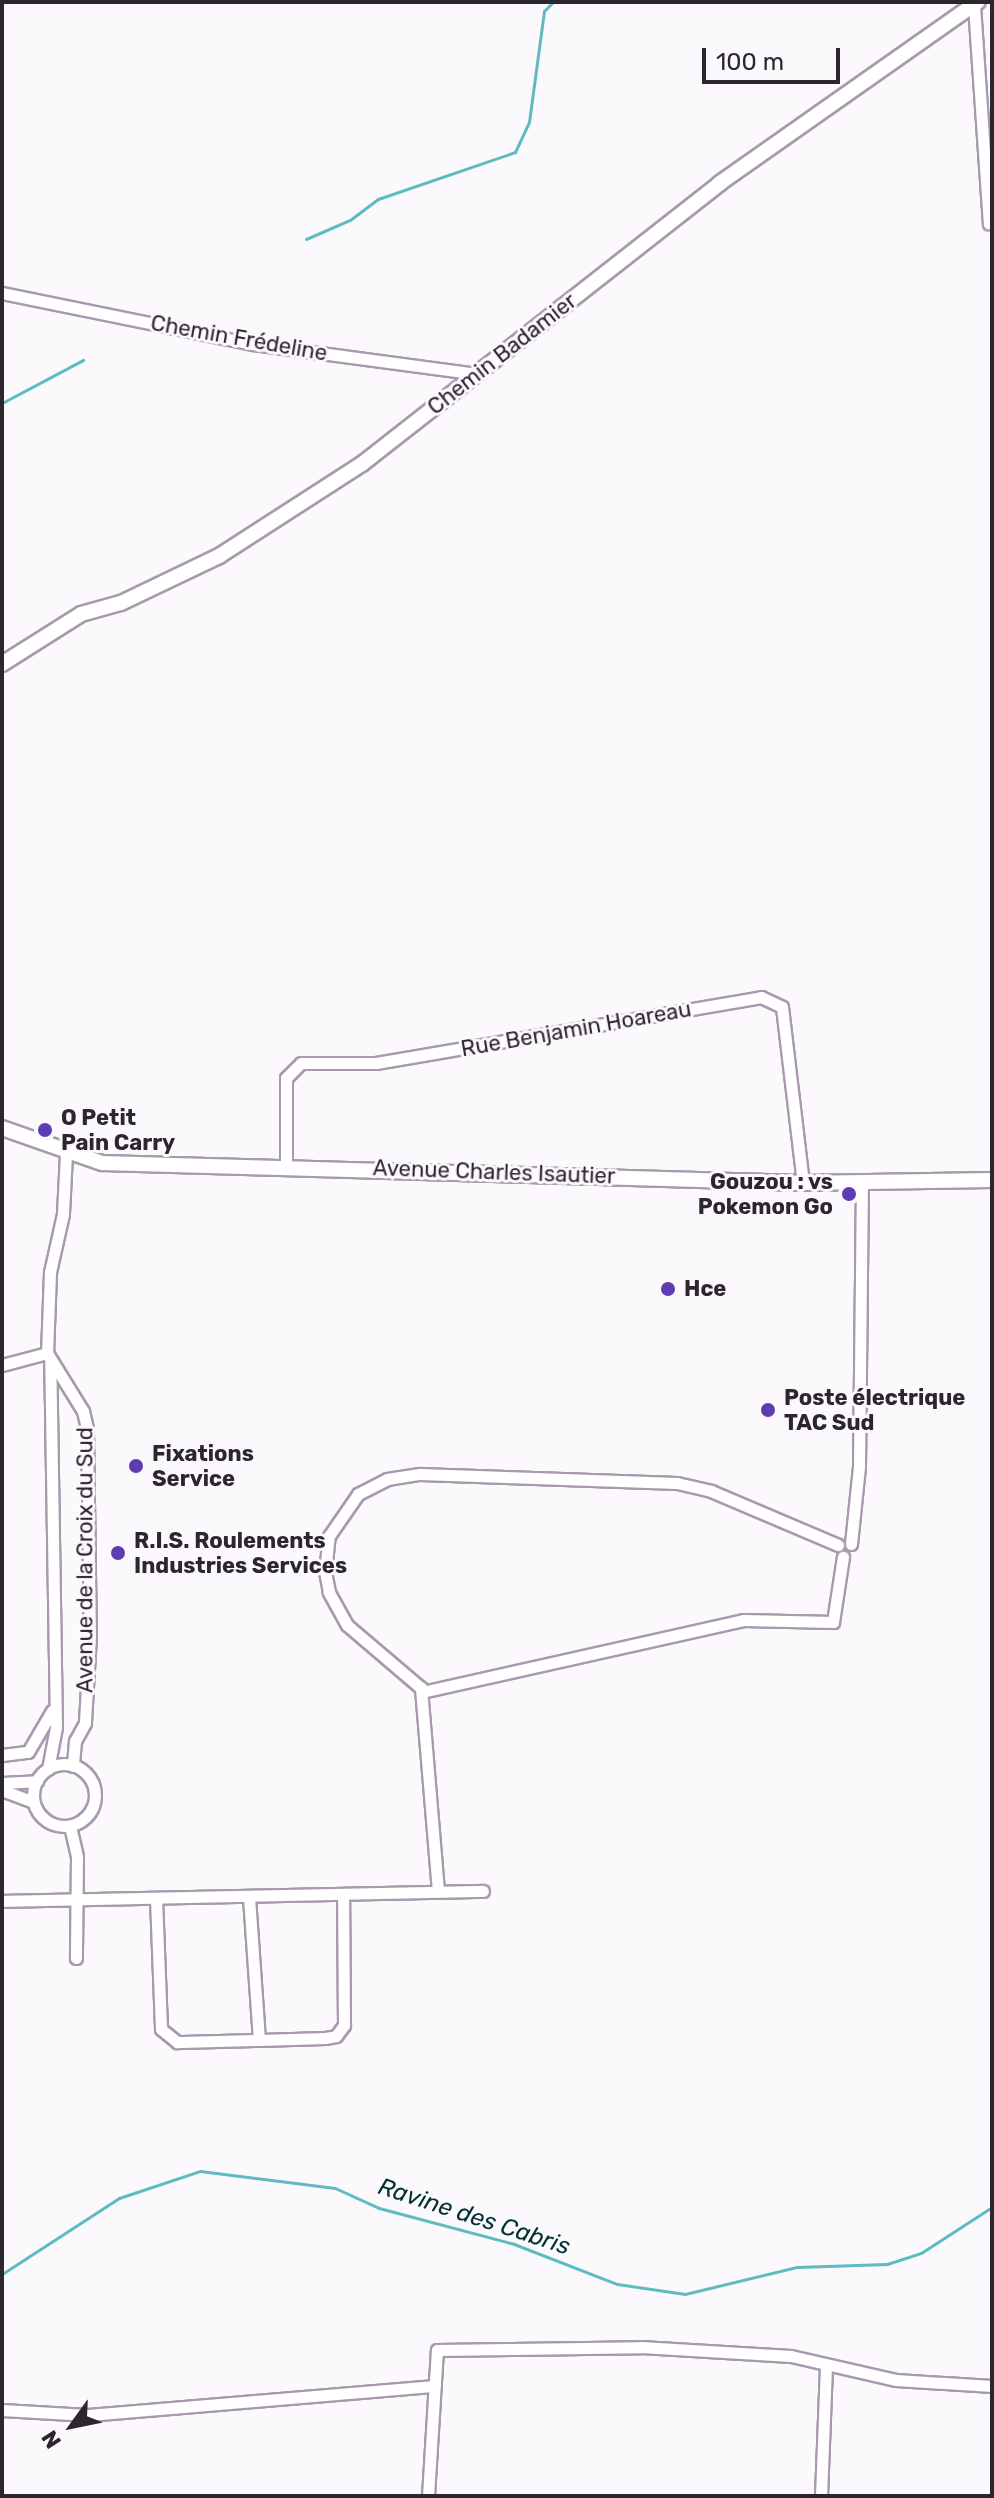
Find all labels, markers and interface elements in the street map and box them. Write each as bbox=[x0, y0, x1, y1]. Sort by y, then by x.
scale bar bbox=[706, 32, 844, 82]
text: 100 m bbox=[716, 48, 784, 76]
street label: Chemin Badamier bbox=[422, 288, 582, 420]
street label: Chemin Frédeline bbox=[149, 309, 329, 367]
street label: Rue Benjamin Hoareau bbox=[459, 996, 693, 1062]
place label: O Petit Pain Carry bbox=[61, 1104, 175, 1156]
marker: O Petit Pain Carry bbox=[36, 1121, 54, 1139]
street label: Avenue Charles Isautier bbox=[372, 1155, 616, 1189]
place label: Gouzou : vs Pokemon Go bbox=[698, 1168, 833, 1220]
marker: Gouzou : vs Pokemon Go bbox=[840, 1185, 858, 1203]
place label: Hce bbox=[684, 1276, 726, 1302]
marker: Hce bbox=[659, 1280, 677, 1298]
place label: Poste électrique TAC Sud bbox=[784, 1384, 965, 1436]
marker: Poste électrique TAC Sud bbox=[759, 1401, 777, 1419]
street label: Avenue de la Croix du Sud bbox=[72, 1427, 98, 1693]
place label: Fixations Service bbox=[152, 1440, 254, 1492]
marker: Fixations Service bbox=[127, 1457, 145, 1475]
place label: R.I.S. Roulements Industries Services bbox=[134, 1527, 347, 1578]
marker: R.I.S. Roulements Industries Services bbox=[109, 1544, 127, 1562]
water label: Ravine des Cabris bbox=[374, 2172, 574, 2262]
north arrow bbox=[32, 2386, 112, 2466]
text: N bbox=[36, 2425, 67, 2453]

